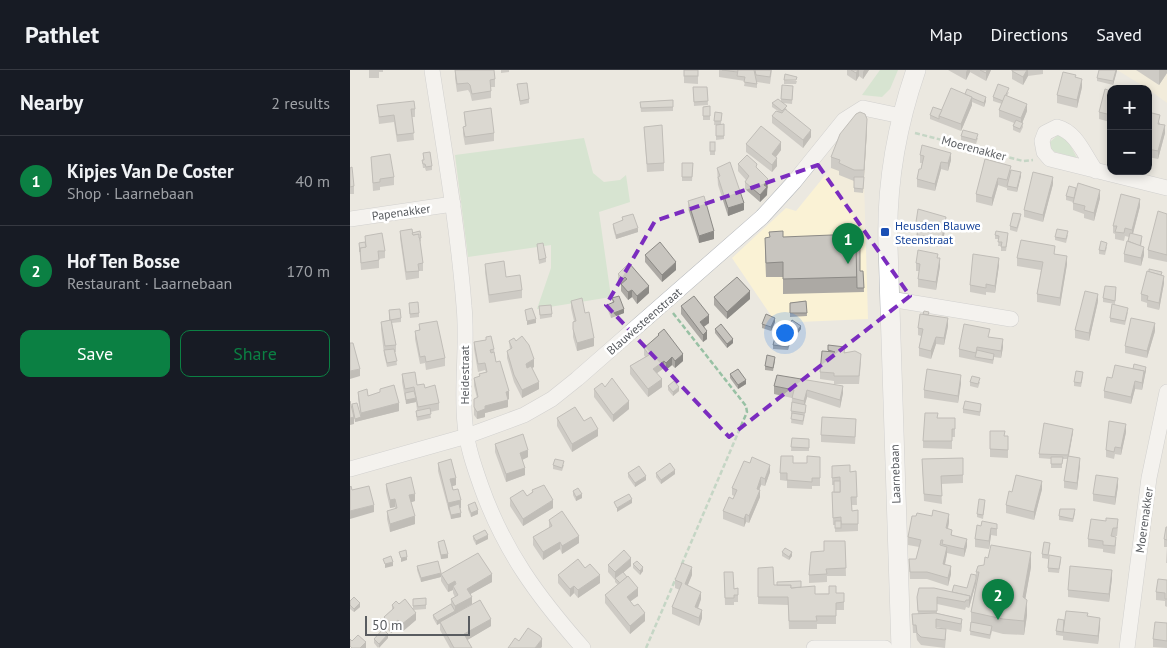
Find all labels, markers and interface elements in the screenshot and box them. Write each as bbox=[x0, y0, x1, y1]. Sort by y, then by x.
text: Pathlet bbox=[25, 19, 99, 50]
text: Map bbox=[930, 23, 962, 46]
text: Directions bbox=[990, 23, 1068, 46]
text: Saved bbox=[1096, 23, 1142, 46]
map controls bbox=[1107, 85, 1152, 175]
button: + bbox=[1107, 85, 1152, 130]
text: Nearby bbox=[20, 89, 83, 116]
text: 2 results bbox=[271, 93, 330, 113]
button: − bbox=[1107, 130, 1152, 175]
street label: Moerenakker bbox=[940, 132, 1008, 164]
text: Kipjes Van De Coster bbox=[67, 159, 234, 183]
text: 1 bbox=[31, 171, 41, 191]
text: 40 m bbox=[295, 171, 330, 191]
text: Shop · Laarnebaan bbox=[67, 183, 194, 203]
street label: Papenakker bbox=[371, 200, 431, 224]
place label: Heusden Blauwe Steenstraat bbox=[895, 218, 981, 247]
pin: 1 bbox=[832, 223, 864, 264]
marker: Heusden Blauwe Steenstraat bbox=[879, 226, 891, 238]
text: Hof Ten Bosse bbox=[67, 249, 180, 273]
text: 2 bbox=[31, 261, 41, 281]
text: 170 m bbox=[287, 261, 330, 281]
text: Restaurant · Laarnebaan bbox=[67, 273, 232, 293]
street label: Blauwesteenstraat bbox=[603, 284, 685, 358]
your location bbox=[772, 320, 798, 346]
button: Save bbox=[20, 330, 170, 377]
button: Share bbox=[180, 330, 330, 377]
street label: Heidestraat bbox=[457, 345, 472, 405]
street label: Laarnebaan bbox=[886, 444, 904, 504]
street label: Moerenakker bbox=[1132, 486, 1156, 554]
pin: 2 bbox=[982, 579, 1014, 620]
scale bar bbox=[365, 613, 470, 636]
text: 50 m bbox=[372, 616, 402, 634]

